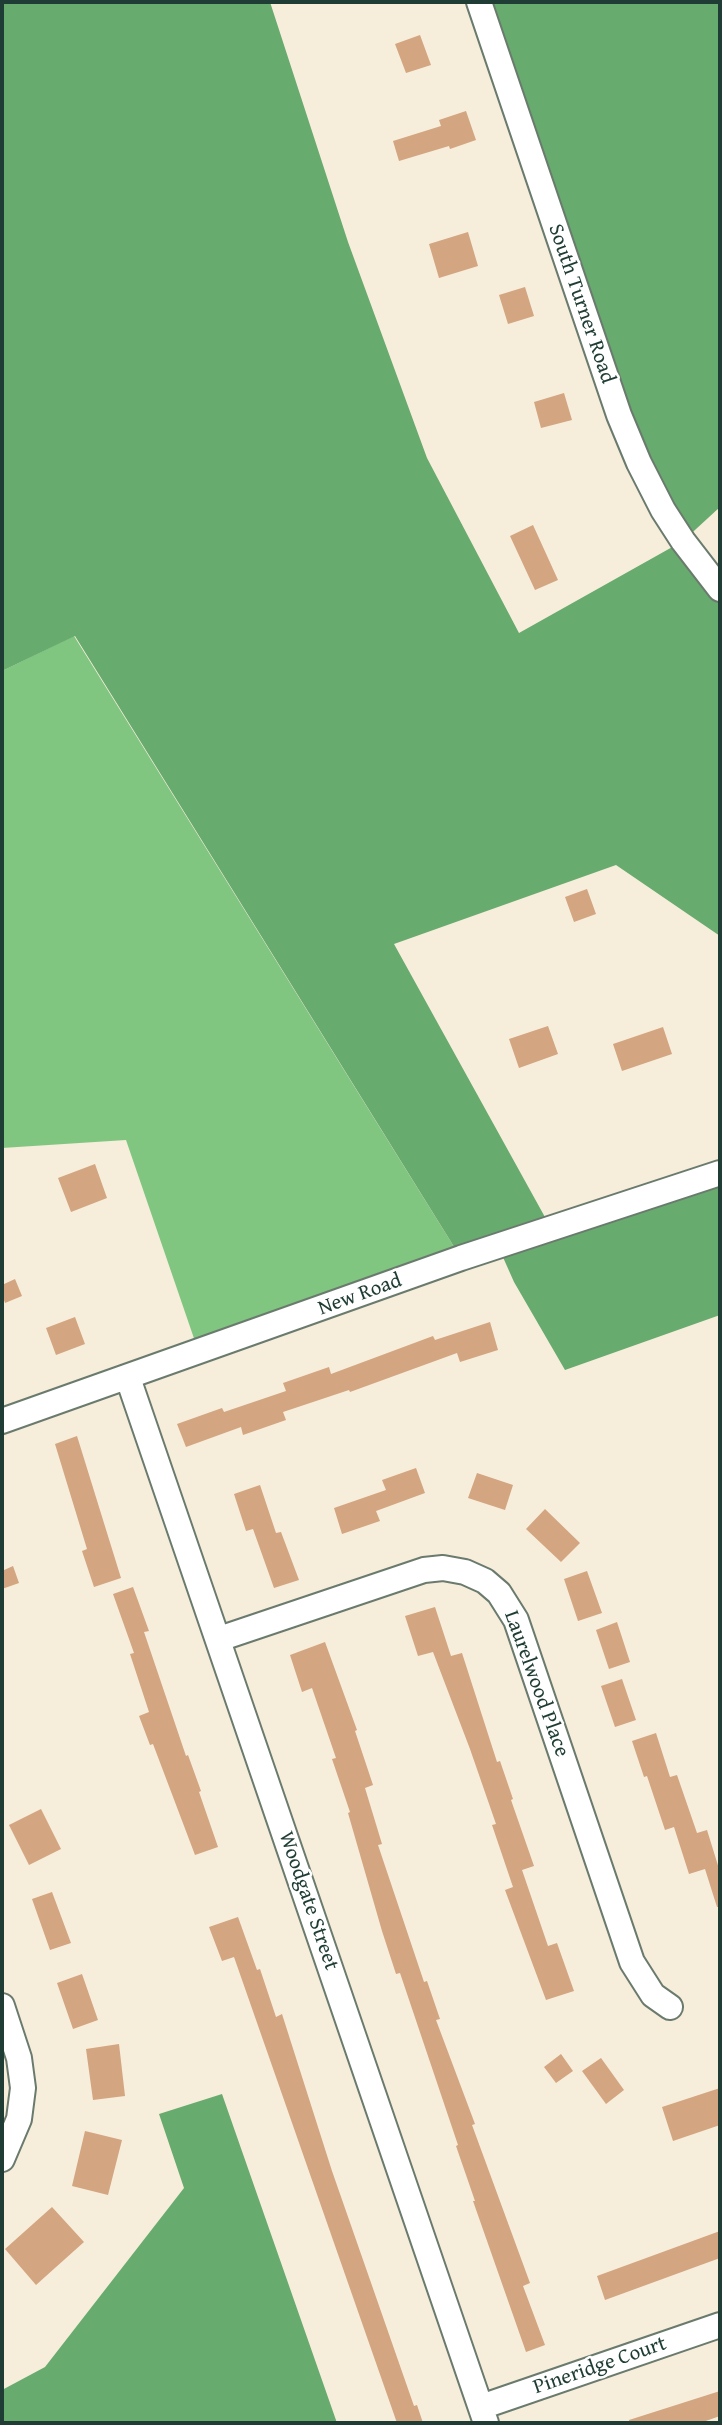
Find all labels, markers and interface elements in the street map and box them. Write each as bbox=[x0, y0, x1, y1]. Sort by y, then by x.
street label: South Turner Road bbox=[542, 221, 620, 387]
street label: New Road bbox=[315, 1268, 405, 1322]
street label: Laurelwood Place bbox=[498, 1607, 574, 1761]
street label: Woodgate Street bbox=[272, 1828, 344, 1974]
street label: Pineridge Court bbox=[530, 2331, 670, 2401]

